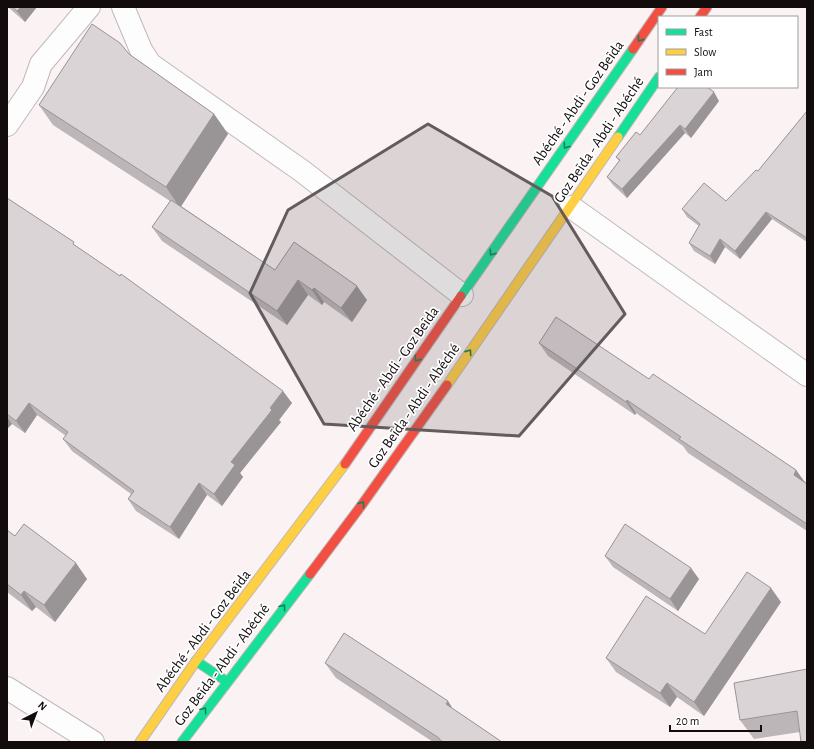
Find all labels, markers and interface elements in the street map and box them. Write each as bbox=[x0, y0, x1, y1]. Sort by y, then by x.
legend bbox=[658, 16, 798, 88]
text: Fast bbox=[694, 26, 713, 38]
one-way arrow bbox=[637, 35, 645, 42]
street label: Abéché - Abdi - Goz Beïda bbox=[529, 38, 627, 168]
text: Slow bbox=[694, 46, 716, 58]
text: Jam bbox=[694, 66, 713, 78]
street label: Goz Beïda - Abdi - Abéché bbox=[551, 74, 647, 206]
one-way arrow bbox=[563, 142, 571, 149]
one-way arrow bbox=[490, 248, 497, 255]
street label: Abéché - Abdi - Goz Beïda bbox=[344, 304, 442, 434]
street label: Goz Beïda - Abdi - Abéché bbox=[365, 341, 463, 471]
one-way arrow bbox=[464, 349, 471, 356]
one-way arrow bbox=[415, 355, 422, 362]
one-way arrow bbox=[357, 501, 364, 508]
street label: Abéché - Abdi - Goz Beïda bbox=[152, 567, 254, 695]
street label: Goz Beïda - Abdi - Abéché bbox=[171, 601, 273, 729]
one-way arrow bbox=[278, 604, 285, 611]
north arrow bbox=[16, 693, 56, 733]
text: N bbox=[36, 699, 49, 713]
scale bar bbox=[670, 707, 761, 733]
one-way arrow bbox=[200, 708, 207, 715]
text: 20 m bbox=[676, 715, 699, 727]

